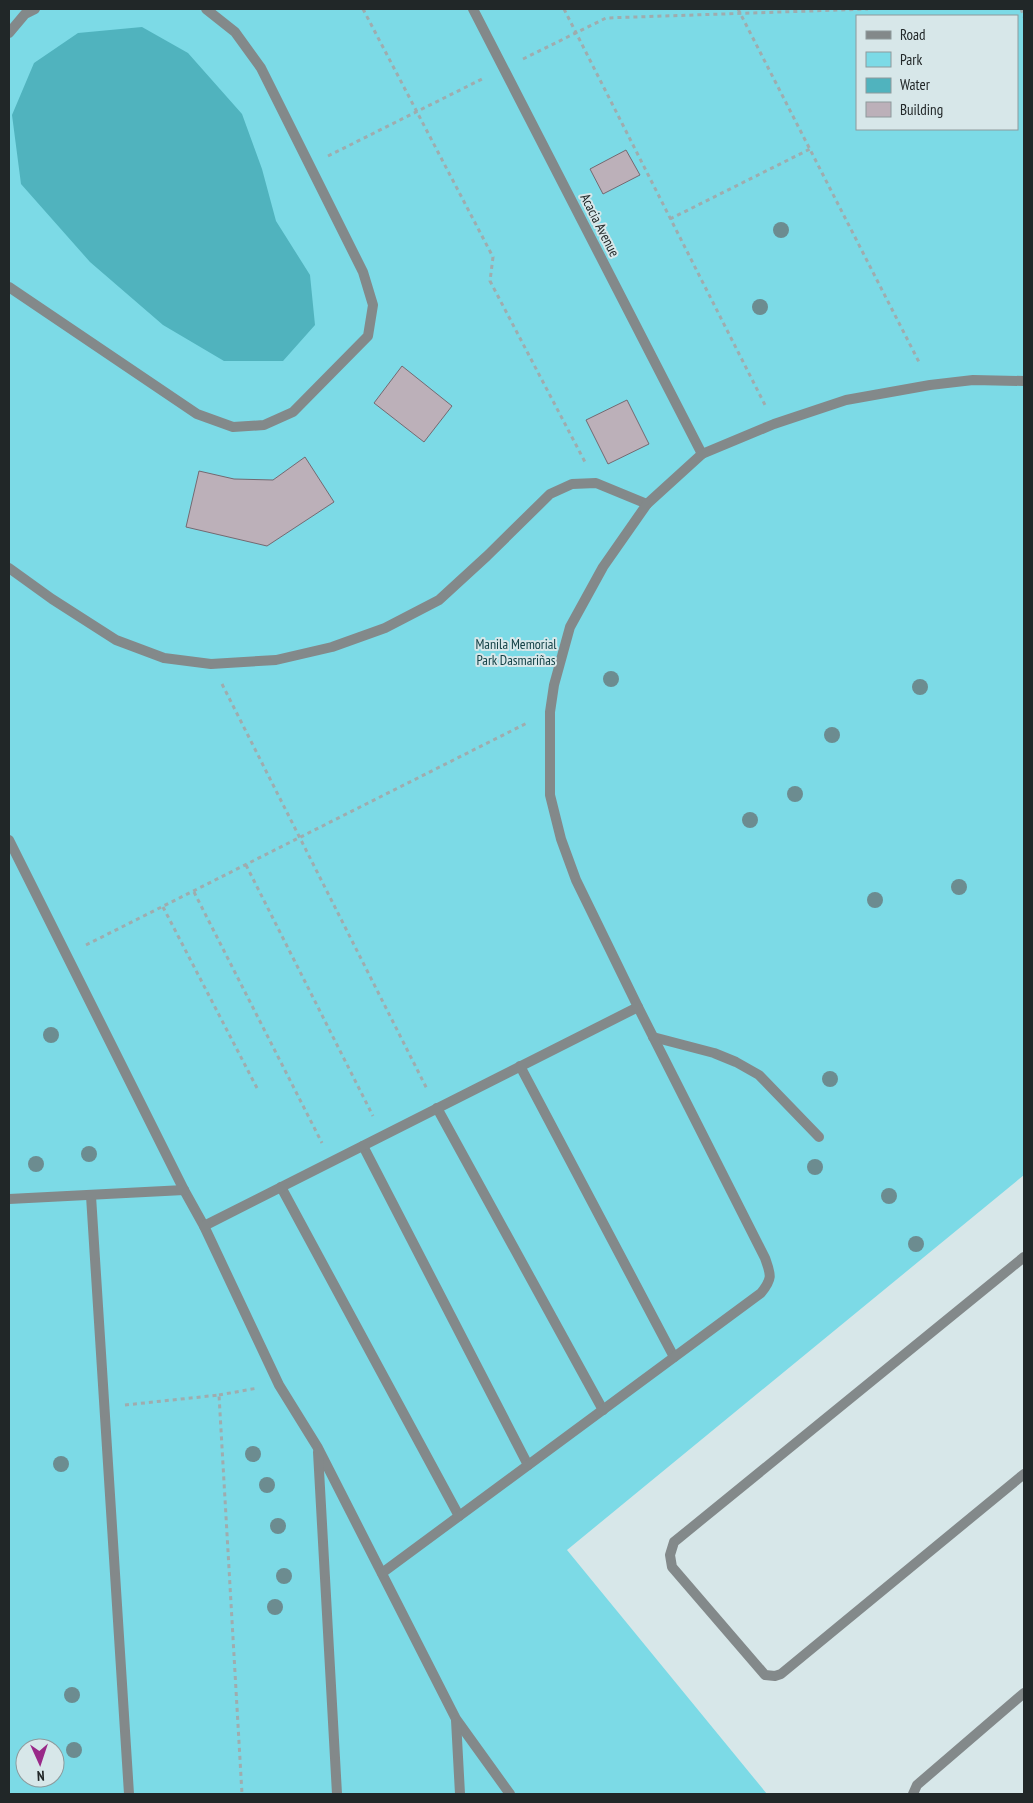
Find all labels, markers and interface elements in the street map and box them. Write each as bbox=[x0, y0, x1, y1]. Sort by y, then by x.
legend bbox=[856, 15, 1018, 130]
text: Road bbox=[900, 25, 926, 44]
text: Park bbox=[900, 50, 922, 69]
text: Water bbox=[900, 75, 931, 94]
text: Building bbox=[900, 100, 943, 119]
street label: Acacia Avenue bbox=[576, 190, 624, 260]
park label: Manila Memorial Park Dasmariñas bbox=[475, 635, 557, 669]
north arrow bbox=[15, 1738, 65, 1788]
text: N bbox=[36, 1767, 45, 1785]

